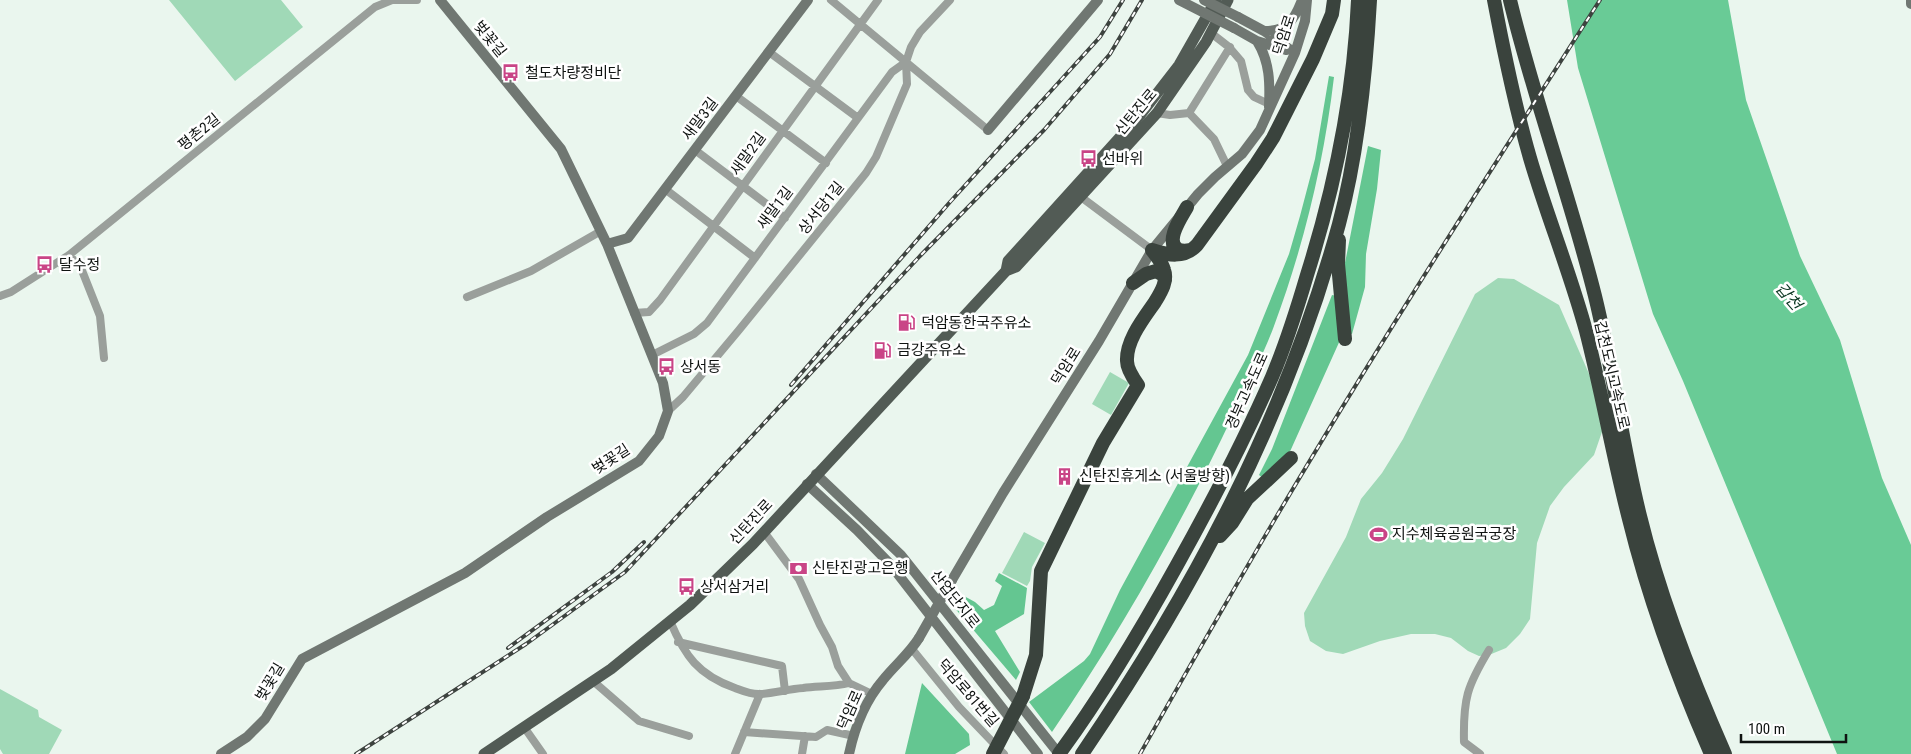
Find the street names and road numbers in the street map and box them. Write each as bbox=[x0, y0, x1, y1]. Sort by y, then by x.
street label: 덕암로 bbox=[1269, 13, 1299, 57]
street label: 벚꽃길 bbox=[470, 17, 510, 61]
street label: 신탄진로 bbox=[1111, 85, 1161, 139]
street label: 새말3길 bbox=[678, 94, 722, 144]
street label: 평촌2길 bbox=[174, 110, 224, 154]
street label: 새말2길 bbox=[726, 129, 770, 179]
street label: 상서당1길 bbox=[794, 178, 848, 238]
street label: 새말1길 bbox=[753, 183, 797, 233]
street label: 갑천도시고속도로 bbox=[1591, 319, 1633, 431]
street label: 덕암로 bbox=[1047, 344, 1085, 388]
street label: 경부고속도로 bbox=[1222, 350, 1272, 432]
street label: 벚꽃길 bbox=[589, 440, 633, 478]
street label: 신탄진로 bbox=[726, 496, 776, 548]
street label: 산업단지로 bbox=[927, 566, 983, 632]
street label: 덕암로81번길 bbox=[934, 655, 1002, 731]
street label: 벚꽃길 bbox=[252, 660, 288, 704]
street label: 덕암로 bbox=[833, 687, 867, 733]

